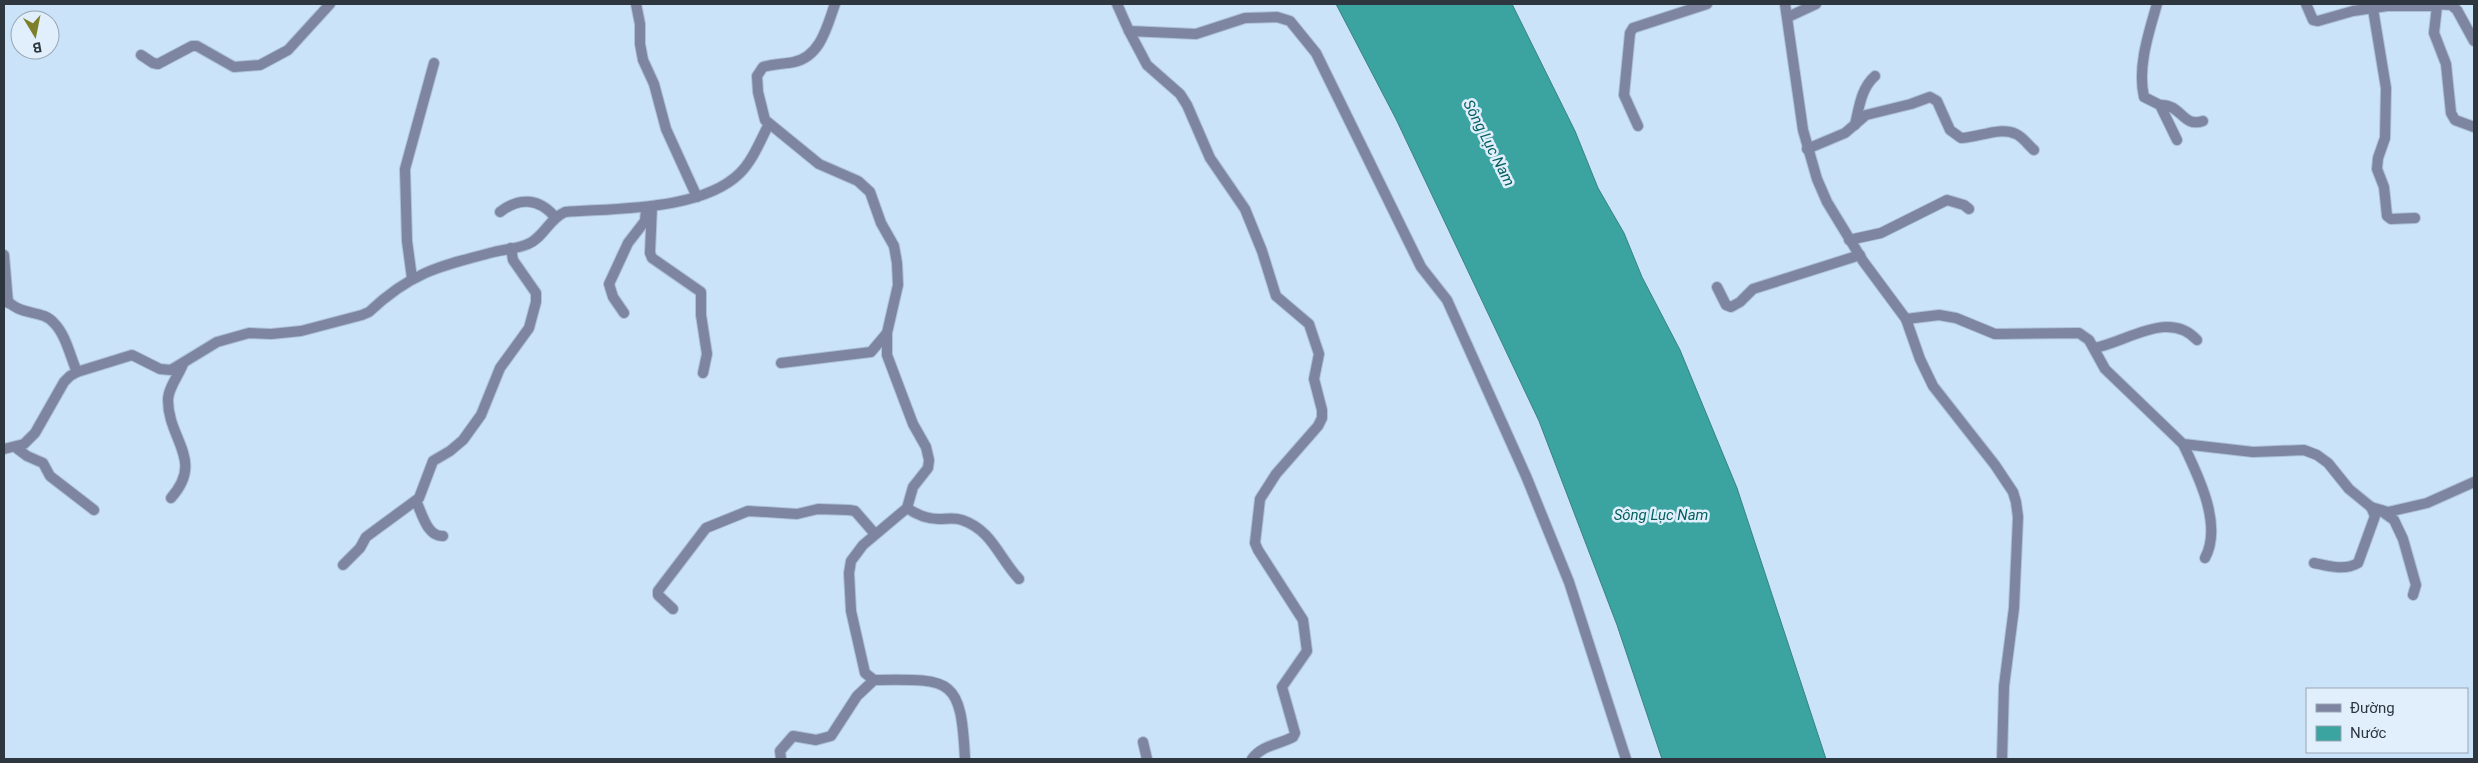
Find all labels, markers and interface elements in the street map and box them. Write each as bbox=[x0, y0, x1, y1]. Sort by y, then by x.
north arrow bbox=[10, 10, 60, 60]
text: B bbox=[31, 39, 43, 56]
water label: Sông Lục Nam bbox=[1459, 97, 1519, 189]
water label: Sông Lục Nam bbox=[1614, 506, 1708, 524]
legend bbox=[2306, 688, 2468, 753]
text: Đường bbox=[2350, 699, 2395, 717]
text: Nước bbox=[2350, 724, 2387, 742]

